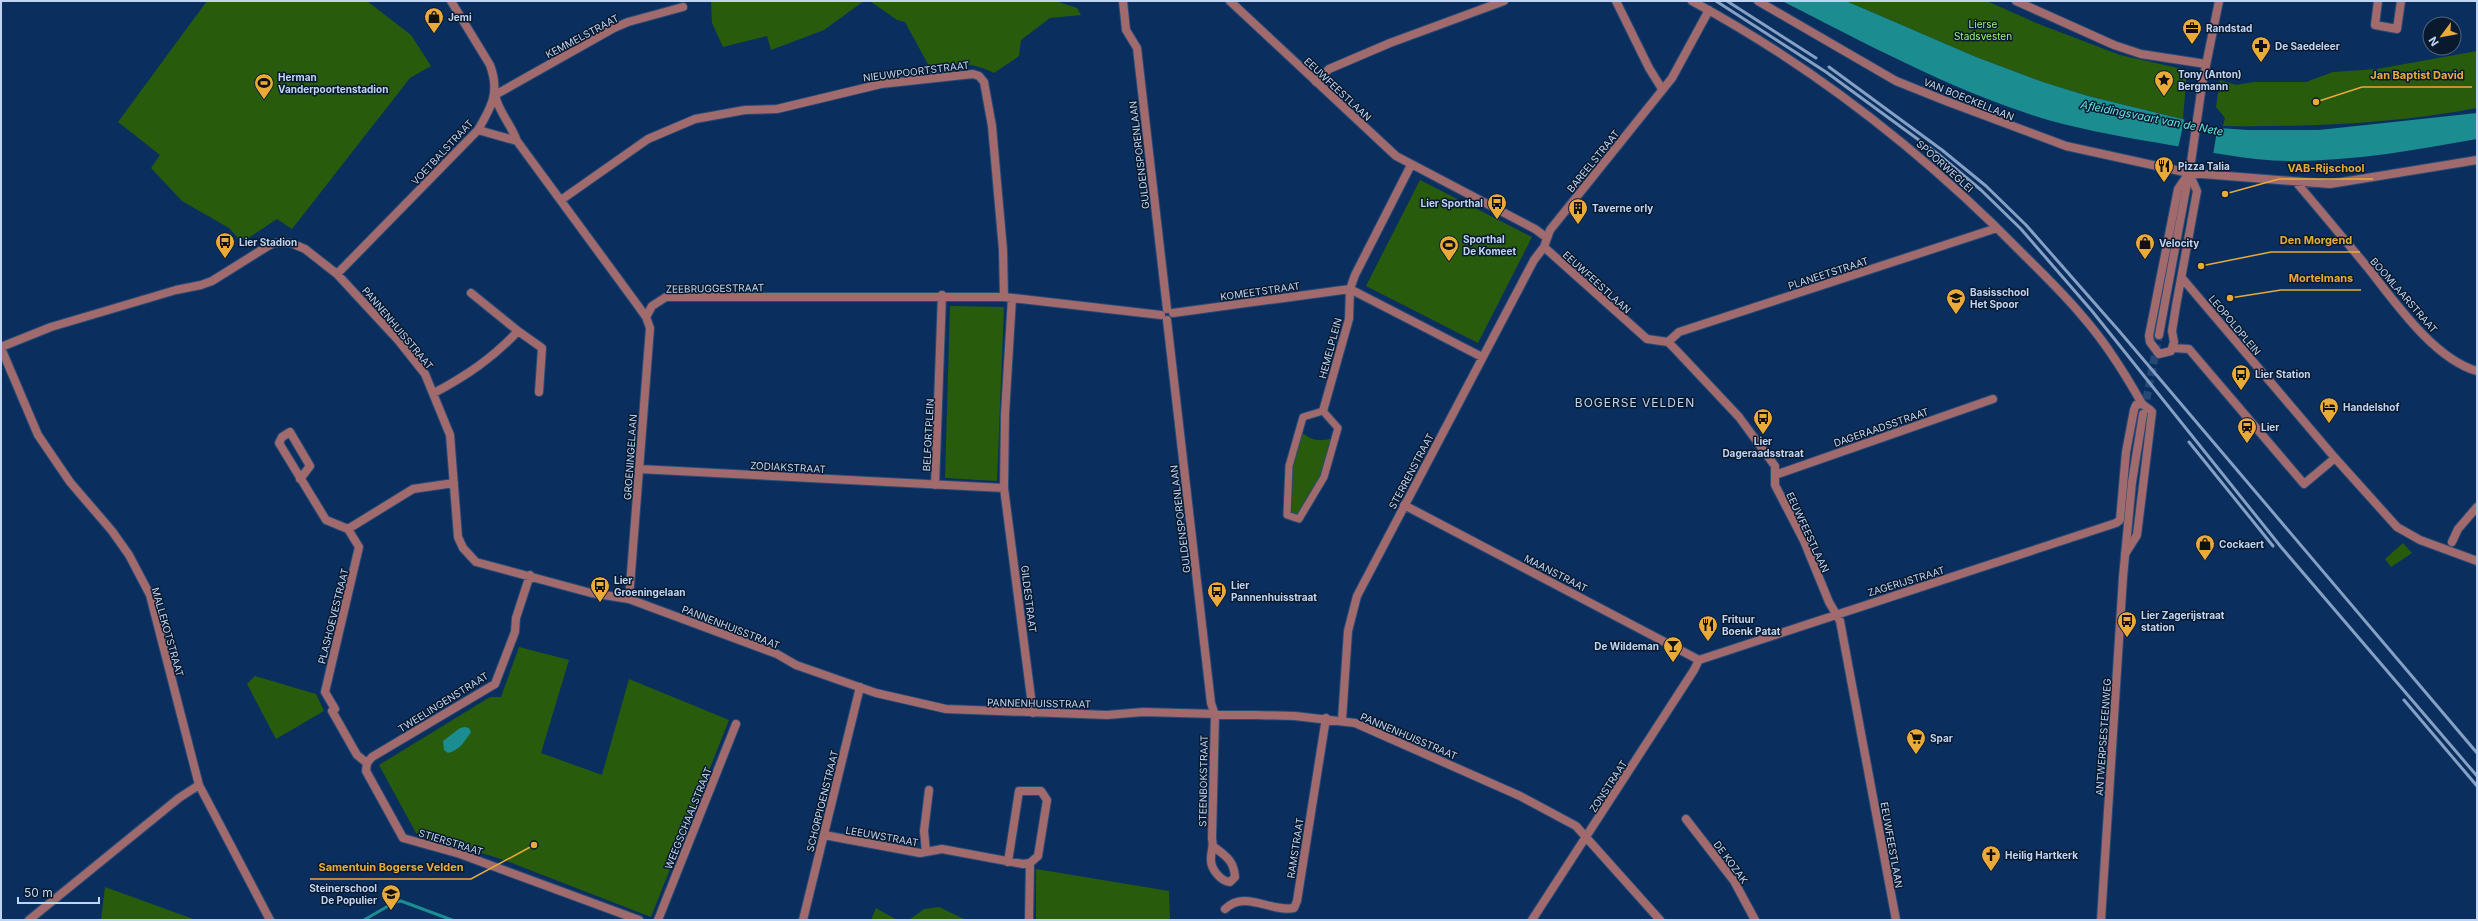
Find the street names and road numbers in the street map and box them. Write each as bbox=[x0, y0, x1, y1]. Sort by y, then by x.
street label: KEMMELSTRAAT bbox=[543, 12, 621, 60]
street label: EEUWFEESTLAAN bbox=[1302, 55, 1374, 123]
street label: NIEUWPOORTSTRAAT bbox=[862, 59, 970, 83]
street label: VAN BOECKELLAAN bbox=[1922, 75, 2016, 123]
street label: GULDENSPORENLAAN bbox=[1126, 100, 1152, 210]
street label: VOETBALSTRAAT bbox=[409, 117, 475, 187]
street label: BAREELSTRAAT bbox=[1564, 128, 1622, 194]
street label: SPOORWEGLEI bbox=[1914, 137, 1976, 195]
street label: EEUWFEESTLAAN bbox=[1561, 248, 1633, 316]
street label: PLANEETSTRAAT bbox=[1786, 254, 1870, 292]
street label: BOOMLAARSTRAAT bbox=[2368, 255, 2440, 335]
street label: KOMEETSTRAAT bbox=[1219, 279, 1301, 303]
street label: ZEEBRUGGESTRAAT bbox=[666, 281, 764, 295]
street label: PANNENHUISSTRAAT bbox=[360, 284, 436, 372]
street label: LEOPOLDPLEIN bbox=[2206, 293, 2264, 357]
street label: HEMELPLEIN bbox=[1316, 316, 1344, 380]
street label: BELFORTPLEIN bbox=[920, 398, 936, 472]
street label: DAGERAADSSTRAAT bbox=[1832, 405, 1930, 449]
street label: GROENINGELAAN bbox=[621, 414, 639, 500]
street label: STERRENSTRAAT bbox=[1386, 431, 1436, 511]
street label: ZODIAKSTRAAT bbox=[750, 459, 826, 475]
street label: GULDENSPORENLAAN bbox=[1167, 464, 1193, 574]
street label: EEUWFEESTLAAN bbox=[1784, 490, 1832, 574]
street label: MAANSTRAAT bbox=[1522, 552, 1590, 594]
street label: ZAGERIJSTRAAT bbox=[1866, 564, 1946, 598]
street label: GILDESTRAAT bbox=[1019, 565, 1039, 633]
street label: PLASHOEVESTRAAT bbox=[315, 567, 351, 665]
street label: MALLEKOTSTRAAT bbox=[150, 586, 186, 678]
street label: PANNENHUISSTRAAT bbox=[680, 603, 782, 651]
street label: TWEELINGENSTRAAT bbox=[396, 669, 490, 735]
street label: ANTWERPSESTEENWEG bbox=[2093, 678, 2113, 796]
street label: PANNENHUISSTRAAT bbox=[987, 696, 1091, 710]
street label: PANNENHUISSTRAAT bbox=[1359, 710, 1459, 762]
street label: STEENBOKSTRAAT bbox=[1196, 735, 1210, 827]
street label: SCHORPIOENSTRAAT bbox=[804, 749, 840, 853]
street label: ZONSTRAAT bbox=[1587, 758, 1629, 814]
street label: WEEGSCHAALSTRAAT bbox=[662, 765, 714, 871]
street label: EEUWFEESTLAAN bbox=[1879, 801, 1905, 889]
street label: RAMSTRAAT bbox=[1284, 817, 1306, 879]
street label: LEEUWSTRAAT bbox=[845, 824, 919, 848]
street label: STIERSTRAAT bbox=[417, 826, 485, 858]
street label: DE KOZAK bbox=[1711, 838, 1751, 886]

